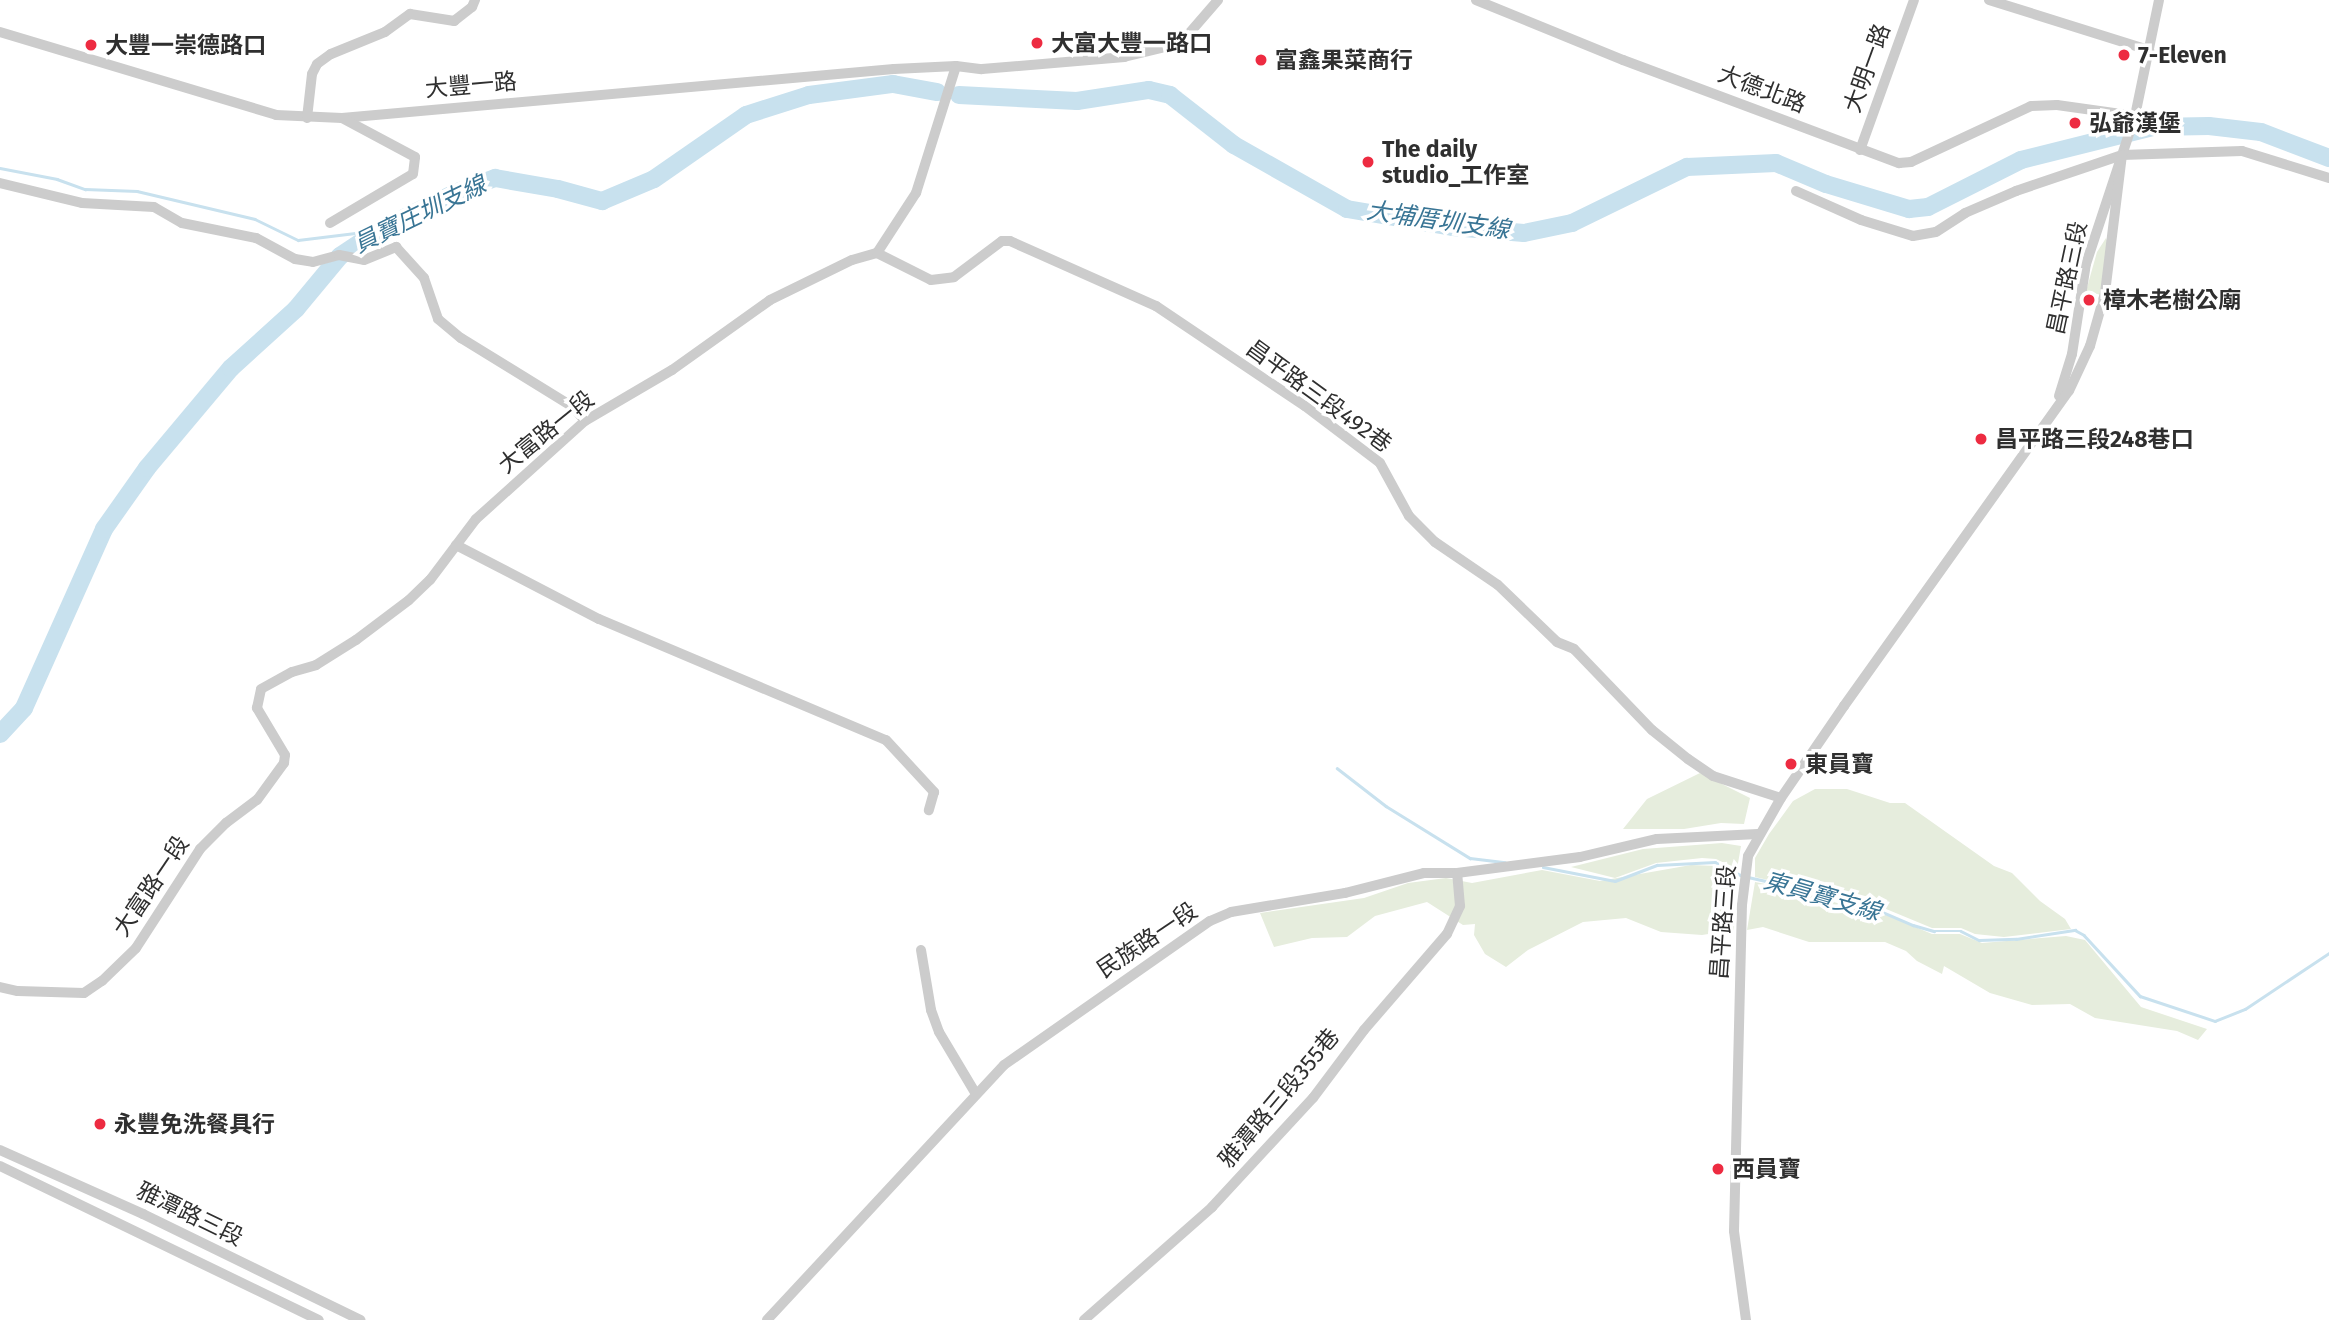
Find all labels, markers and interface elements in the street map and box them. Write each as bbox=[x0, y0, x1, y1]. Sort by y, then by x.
street label: 大明一路 bbox=[1838, 20, 1896, 116]
place label: 大富大豐一路口 bbox=[1051, 29, 1212, 57]
place label: 大豐一崇德路口 bbox=[105, 31, 266, 59]
marker: 大富大豐一路口 bbox=[1029, 35, 1045, 51]
marker: 大豐一崇德路口 bbox=[83, 37, 99, 53]
place label: 7-Eleven bbox=[2138, 41, 2227, 69]
place label: 富鑫果菜商行 bbox=[1275, 46, 1413, 74]
marker: 7-Eleven bbox=[2116, 47, 2132, 63]
marker: 富鑫果菜商行 bbox=[1253, 52, 1269, 68]
street label: 大德北路 bbox=[1714, 60, 1810, 118]
street label: 大豐一路 bbox=[424, 67, 518, 103]
place label: 弘爺漢堡 bbox=[2089, 109, 2181, 137]
marker: 弘爺漢堡 bbox=[2067, 115, 2083, 131]
place label: The daily studio_工作室 bbox=[1382, 135, 1529, 189]
marker: The daily studio_工作室 bbox=[1360, 154, 1376, 170]
water label: 員寶庄圳支線 bbox=[349, 170, 491, 260]
water label: 大埔厝圳支線 bbox=[1365, 197, 1511, 245]
street label: 昌平路三段 bbox=[2042, 219, 2092, 337]
place label: 樟木老樹公廟 bbox=[2103, 286, 2241, 314]
marker: 樟木老樹公廟 bbox=[2081, 292, 2097, 308]
street label: 昌平路三段492巷 bbox=[1241, 334, 1397, 458]
street label: 大富路一段 bbox=[493, 385, 599, 479]
place label: 昌平路三段248巷口 bbox=[1995, 425, 2194, 453]
marker: 昌平路三段248巷口 bbox=[1973, 431, 1989, 447]
place label: 東員寶 bbox=[1805, 750, 1874, 778]
marker: 東員寶 bbox=[1783, 756, 1799, 772]
street label: 大富路一段 bbox=[107, 831, 195, 941]
street label: 昌平路三段 bbox=[1705, 864, 1741, 980]
water label: 東員寶支線 bbox=[1760, 867, 1884, 927]
street label: 民族路一段 bbox=[1092, 896, 1202, 984]
street label: 雅潭路三段355巷 bbox=[1213, 1023, 1345, 1173]
place label: 永豐免洗餐具行 bbox=[114, 1110, 275, 1138]
marker: 永豐免洗餐具行 bbox=[92, 1116, 108, 1132]
place label: 西員寶 bbox=[1732, 1155, 1801, 1183]
marker: 西員寶 bbox=[1710, 1161, 1726, 1177]
street label: 雅潭路三段 bbox=[132, 1176, 248, 1252]

